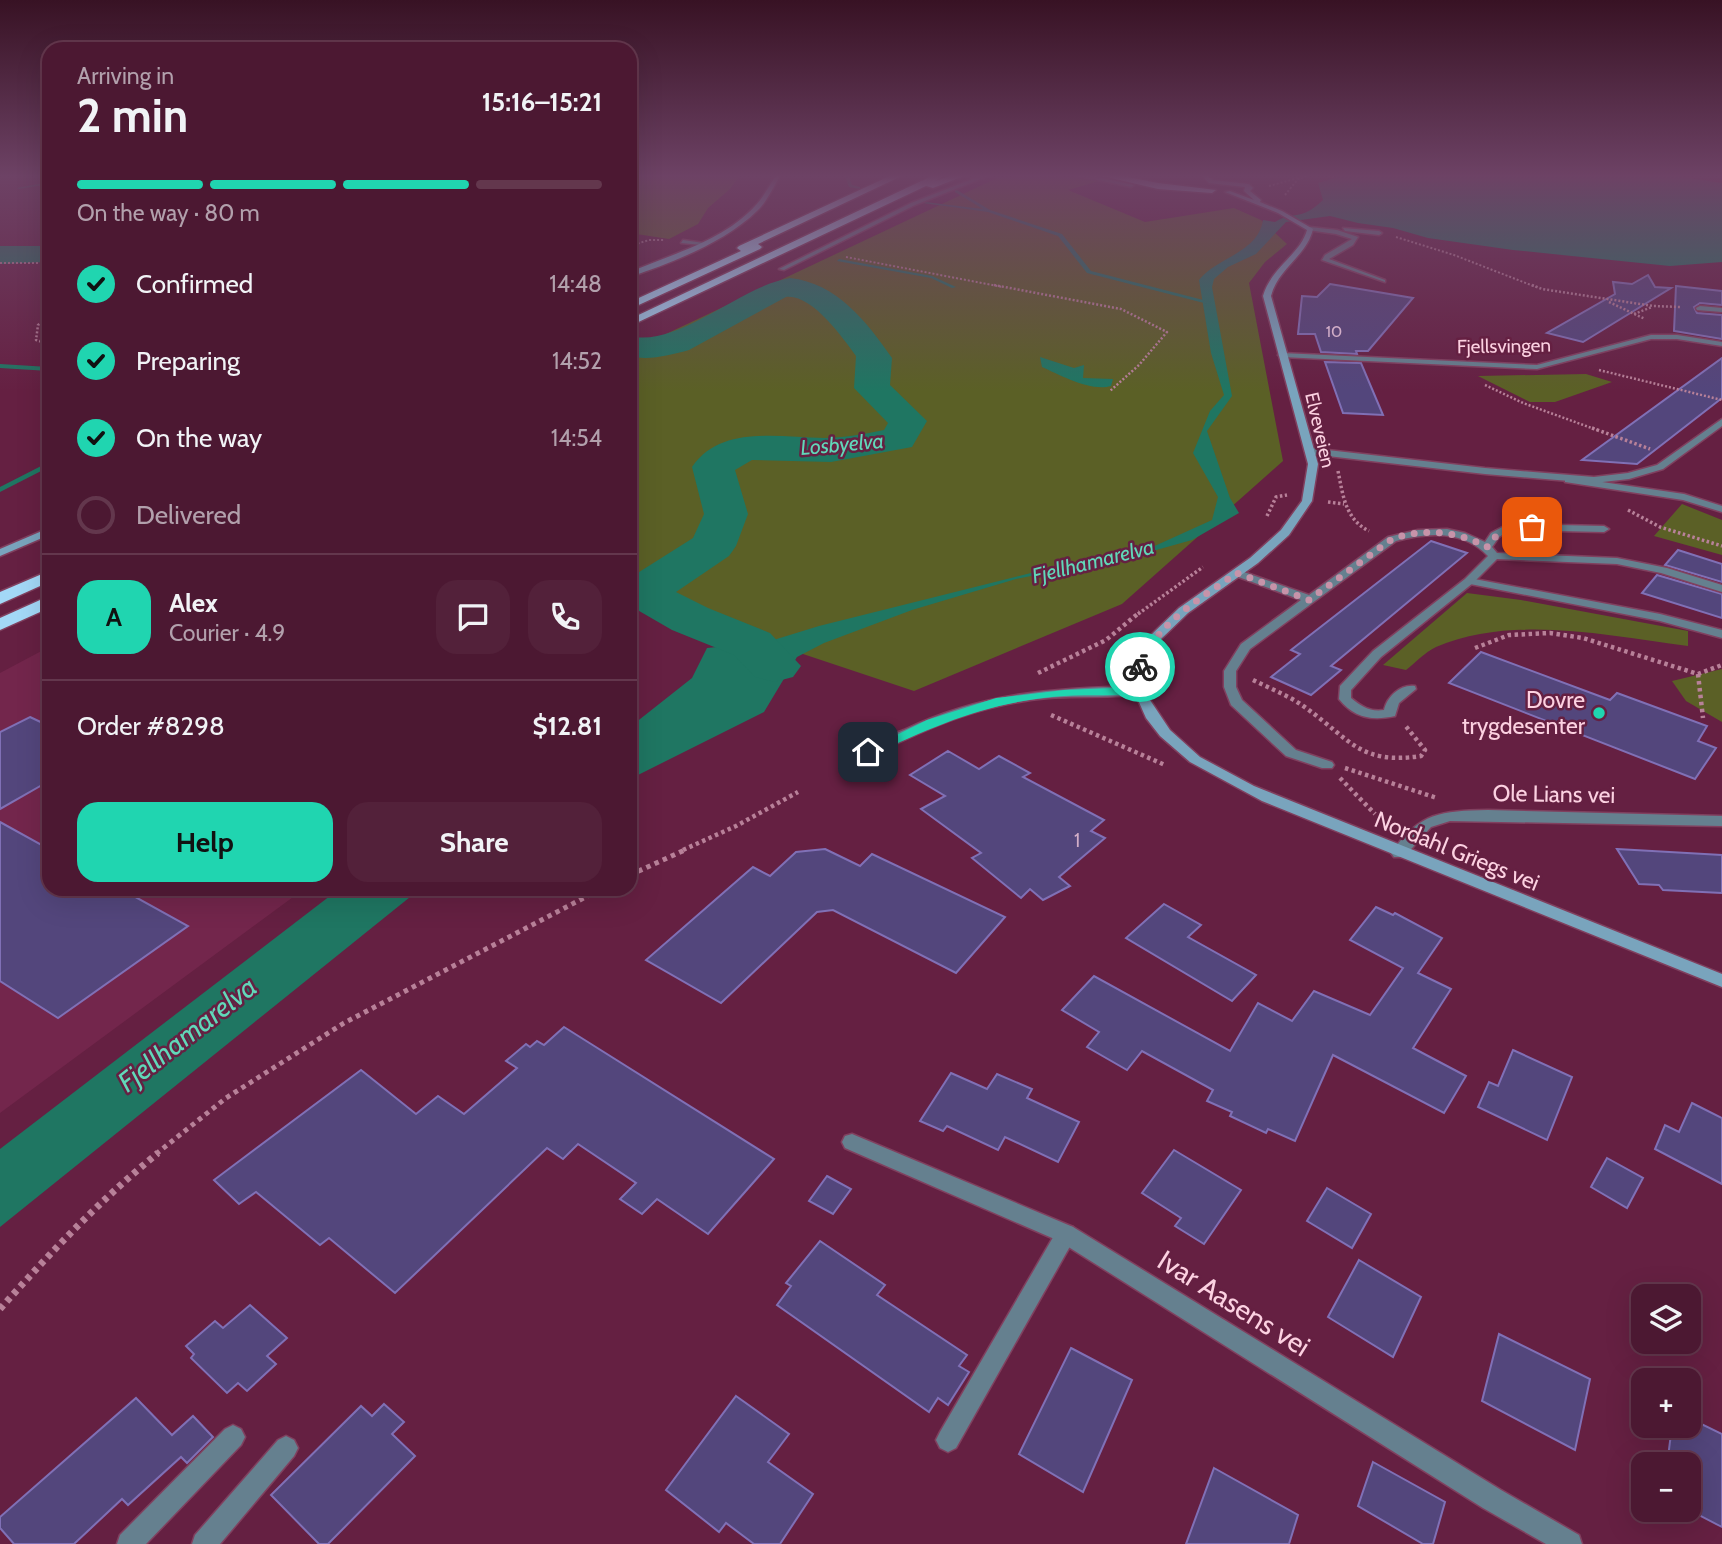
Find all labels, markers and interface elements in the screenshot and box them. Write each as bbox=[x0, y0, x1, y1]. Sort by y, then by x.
text: Arriving in bbox=[77, 62, 174, 90]
text: 15:16–15:21 bbox=[482, 86, 602, 118]
text: 2 min bbox=[77, 88, 188, 144]
text: On the way · 80 m bbox=[77, 199, 260, 227]
icon: check bbox=[77, 265, 115, 303]
text: Confirmed bbox=[136, 268, 253, 300]
text: 14:48 bbox=[549, 270, 602, 298]
house number: 10 bbox=[1326, 322, 1342, 341]
street label: Fjellsvingen bbox=[1457, 334, 1551, 358]
icon: check bbox=[77, 342, 115, 380]
text: Preparing bbox=[136, 345, 240, 377]
text: 14:52 bbox=[552, 347, 602, 375]
street label: Elveveien bbox=[1300, 390, 1340, 470]
icon: check bbox=[77, 419, 115, 457]
text: On the way bbox=[136, 422, 262, 454]
text: 14:54 bbox=[551, 424, 602, 452]
water label: Losbyelva bbox=[799, 428, 885, 460]
pin bbox=[1502, 497, 1562, 557]
text: Delivered bbox=[136, 499, 241, 531]
icon: bag bbox=[1513, 508, 1551, 546]
water label: Fjellhamarelva bbox=[1029, 534, 1157, 589]
button: chat bbox=[436, 580, 510, 654]
button: phone bbox=[528, 580, 602, 654]
text: Alex bbox=[169, 587, 218, 619]
text: A bbox=[106, 601, 122, 633]
text: Courier · 4.9 bbox=[169, 619, 285, 647]
courier bbox=[1105, 632, 1175, 702]
icon: bike bbox=[1121, 648, 1159, 686]
place label: Dovre trygdesenter bbox=[1462, 686, 1586, 740]
marker: Dovre trygdesenter bbox=[1591, 705, 1607, 721]
text: Order #8298 bbox=[77, 710, 225, 742]
text: $12.81 bbox=[533, 710, 602, 742]
pin bbox=[838, 722, 898, 782]
icon: home bbox=[849, 733, 887, 771]
street label: Ole Lians vei bbox=[1492, 779, 1616, 809]
button: Help bbox=[77, 802, 333, 882]
button: Share bbox=[347, 802, 602, 882]
street label: Nordahl Griegs vei bbox=[1370, 805, 1544, 897]
house number: 1 bbox=[1074, 829, 1080, 852]
water label: Fjellhamarelva bbox=[111, 969, 263, 1099]
street label: Ivar Aasens vei bbox=[1152, 1243, 1316, 1363]
map controls bbox=[1631, 1284, 1701, 1522]
button: layers bbox=[1631, 1284, 1701, 1354]
button: + bbox=[1631, 1368, 1701, 1438]
button: − bbox=[1631, 1452, 1701, 1522]

